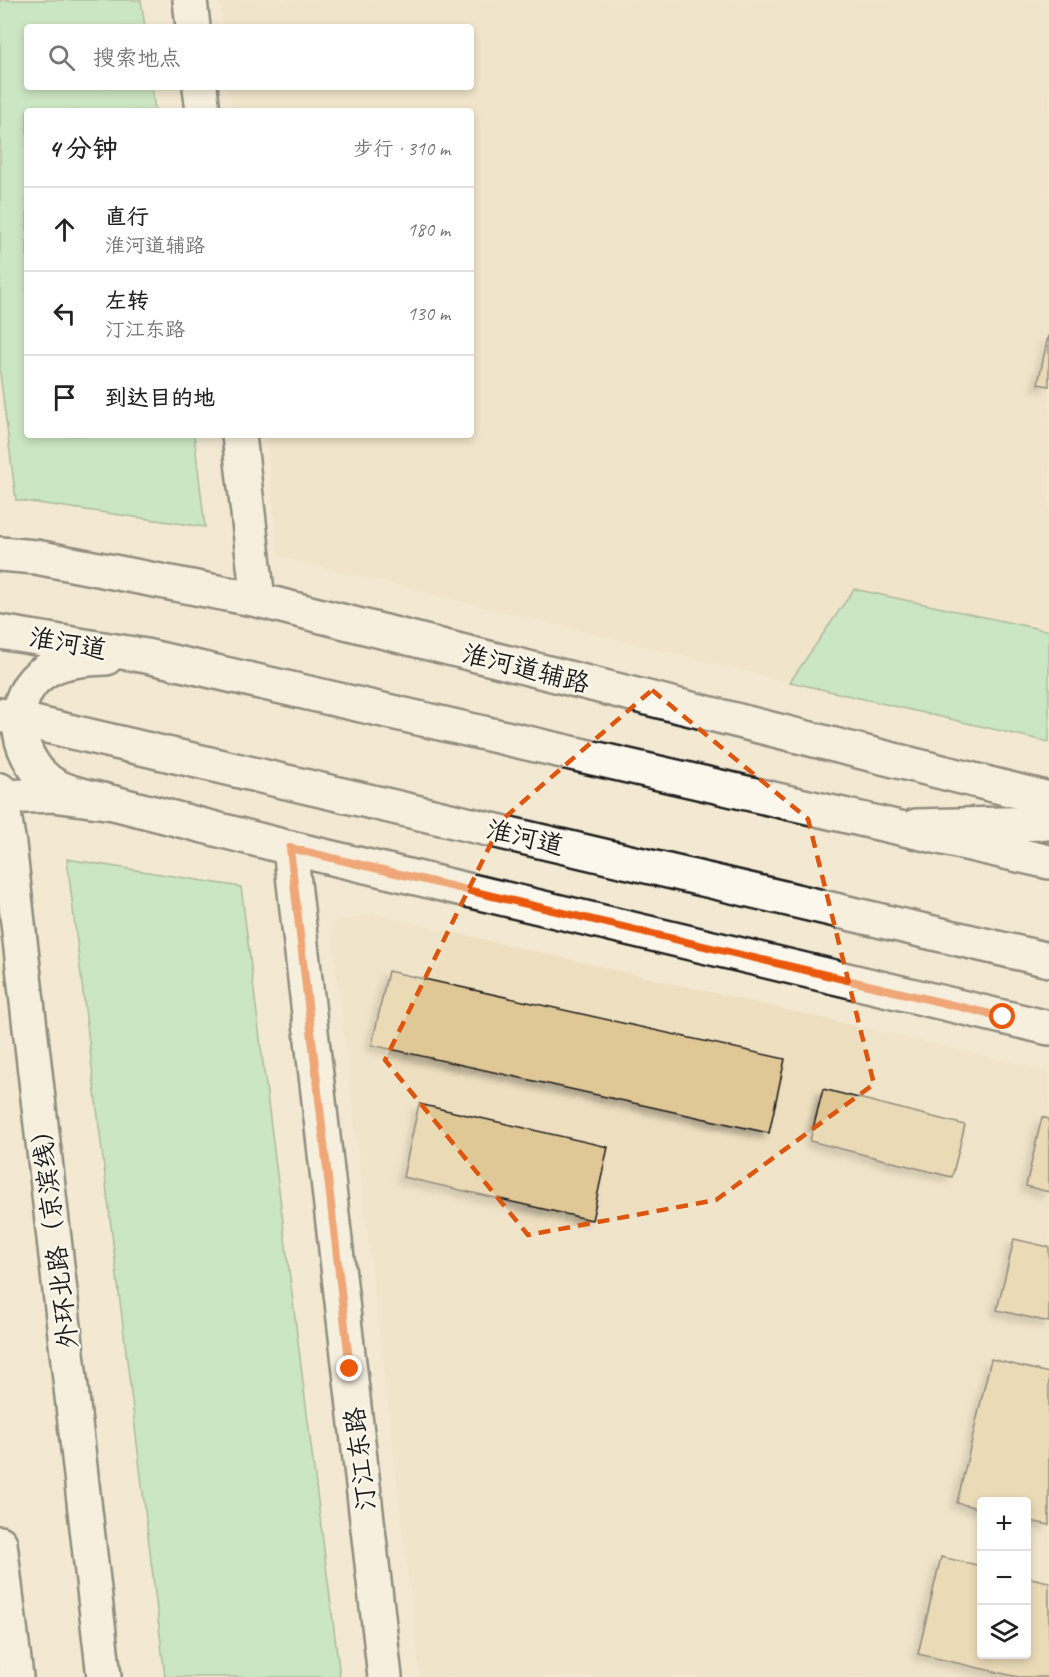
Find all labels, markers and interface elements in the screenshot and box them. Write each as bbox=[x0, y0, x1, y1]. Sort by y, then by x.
search box bbox=[24, 24, 474, 90]
icon: search bbox=[45, 41, 78, 74]
text: 搜索地点 bbox=[93, 44, 181, 72]
text: 4 分钟 bbox=[48, 132, 118, 165]
text: 步行 · 310 m bbox=[354, 136, 450, 161]
text: 直行 bbox=[105, 203, 149, 231]
icon: ahead bbox=[48, 213, 81, 246]
text: 180 m bbox=[407, 217, 450, 242]
text: 淮河道辅路 bbox=[105, 233, 205, 258]
text: 左转 bbox=[105, 287, 149, 315]
icon: left bbox=[48, 297, 81, 330]
text: 130 m bbox=[407, 301, 450, 326]
text: 汀江东路 bbox=[105, 317, 185, 342]
icon: arrive bbox=[48, 381, 81, 414]
text: 到达目的地 bbox=[105, 384, 215, 412]
street label: 淮河道 bbox=[27, 620, 109, 667]
street label: 淮河道辅路 bbox=[459, 637, 593, 700]
street label: 淮河道 bbox=[483, 813, 567, 862]
route start bbox=[989, 1003, 1015, 1029]
street label: 外环北路（京滨线） bbox=[24, 1115, 85, 1351]
route end bbox=[336, 1355, 362, 1381]
street label: 汀江东路 bbox=[338, 1405, 383, 1513]
map controls bbox=[977, 1497, 1031, 1659]
button: + bbox=[977, 1497, 1031, 1551]
button: − bbox=[977, 1551, 1031, 1605]
button: layers bbox=[977, 1605, 1031, 1659]

